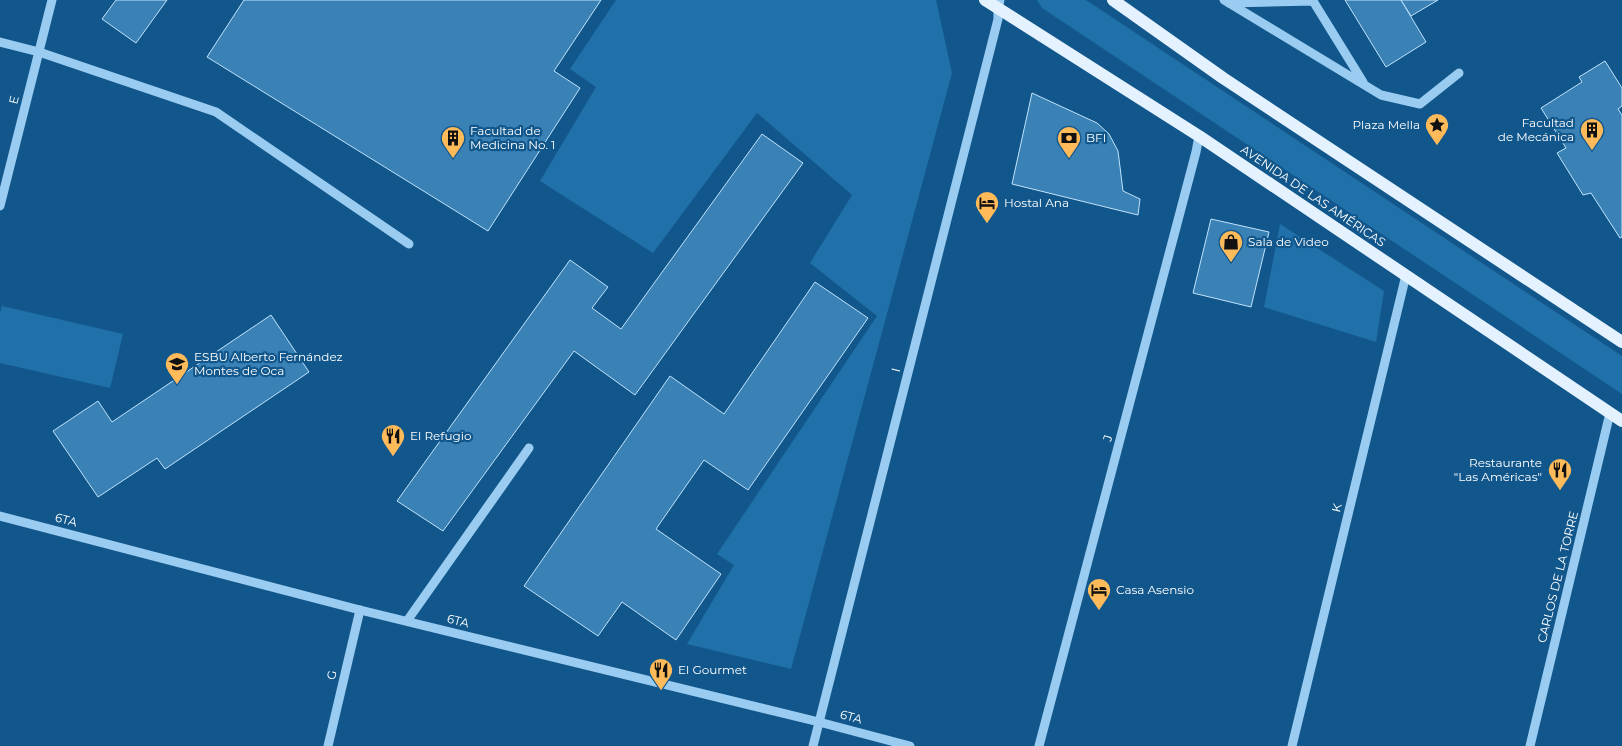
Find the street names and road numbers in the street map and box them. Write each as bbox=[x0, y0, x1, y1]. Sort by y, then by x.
street label: E bbox=[5, 94, 22, 106]
street label: AVENIDA DE LAS AMÉRICAS bbox=[1238, 141, 1388, 250]
street label: I bbox=[888, 366, 903, 373]
street label: J bbox=[1099, 433, 1116, 444]
street label: K bbox=[1328, 501, 1345, 514]
street label: 6TA bbox=[53, 509, 79, 530]
street label: CARLOS DE LA TORRE bbox=[1534, 509, 1581, 644]
street label: 6TA bbox=[446, 611, 471, 631]
street label: G bbox=[323, 669, 340, 681]
street label: 6TA bbox=[838, 706, 864, 727]

